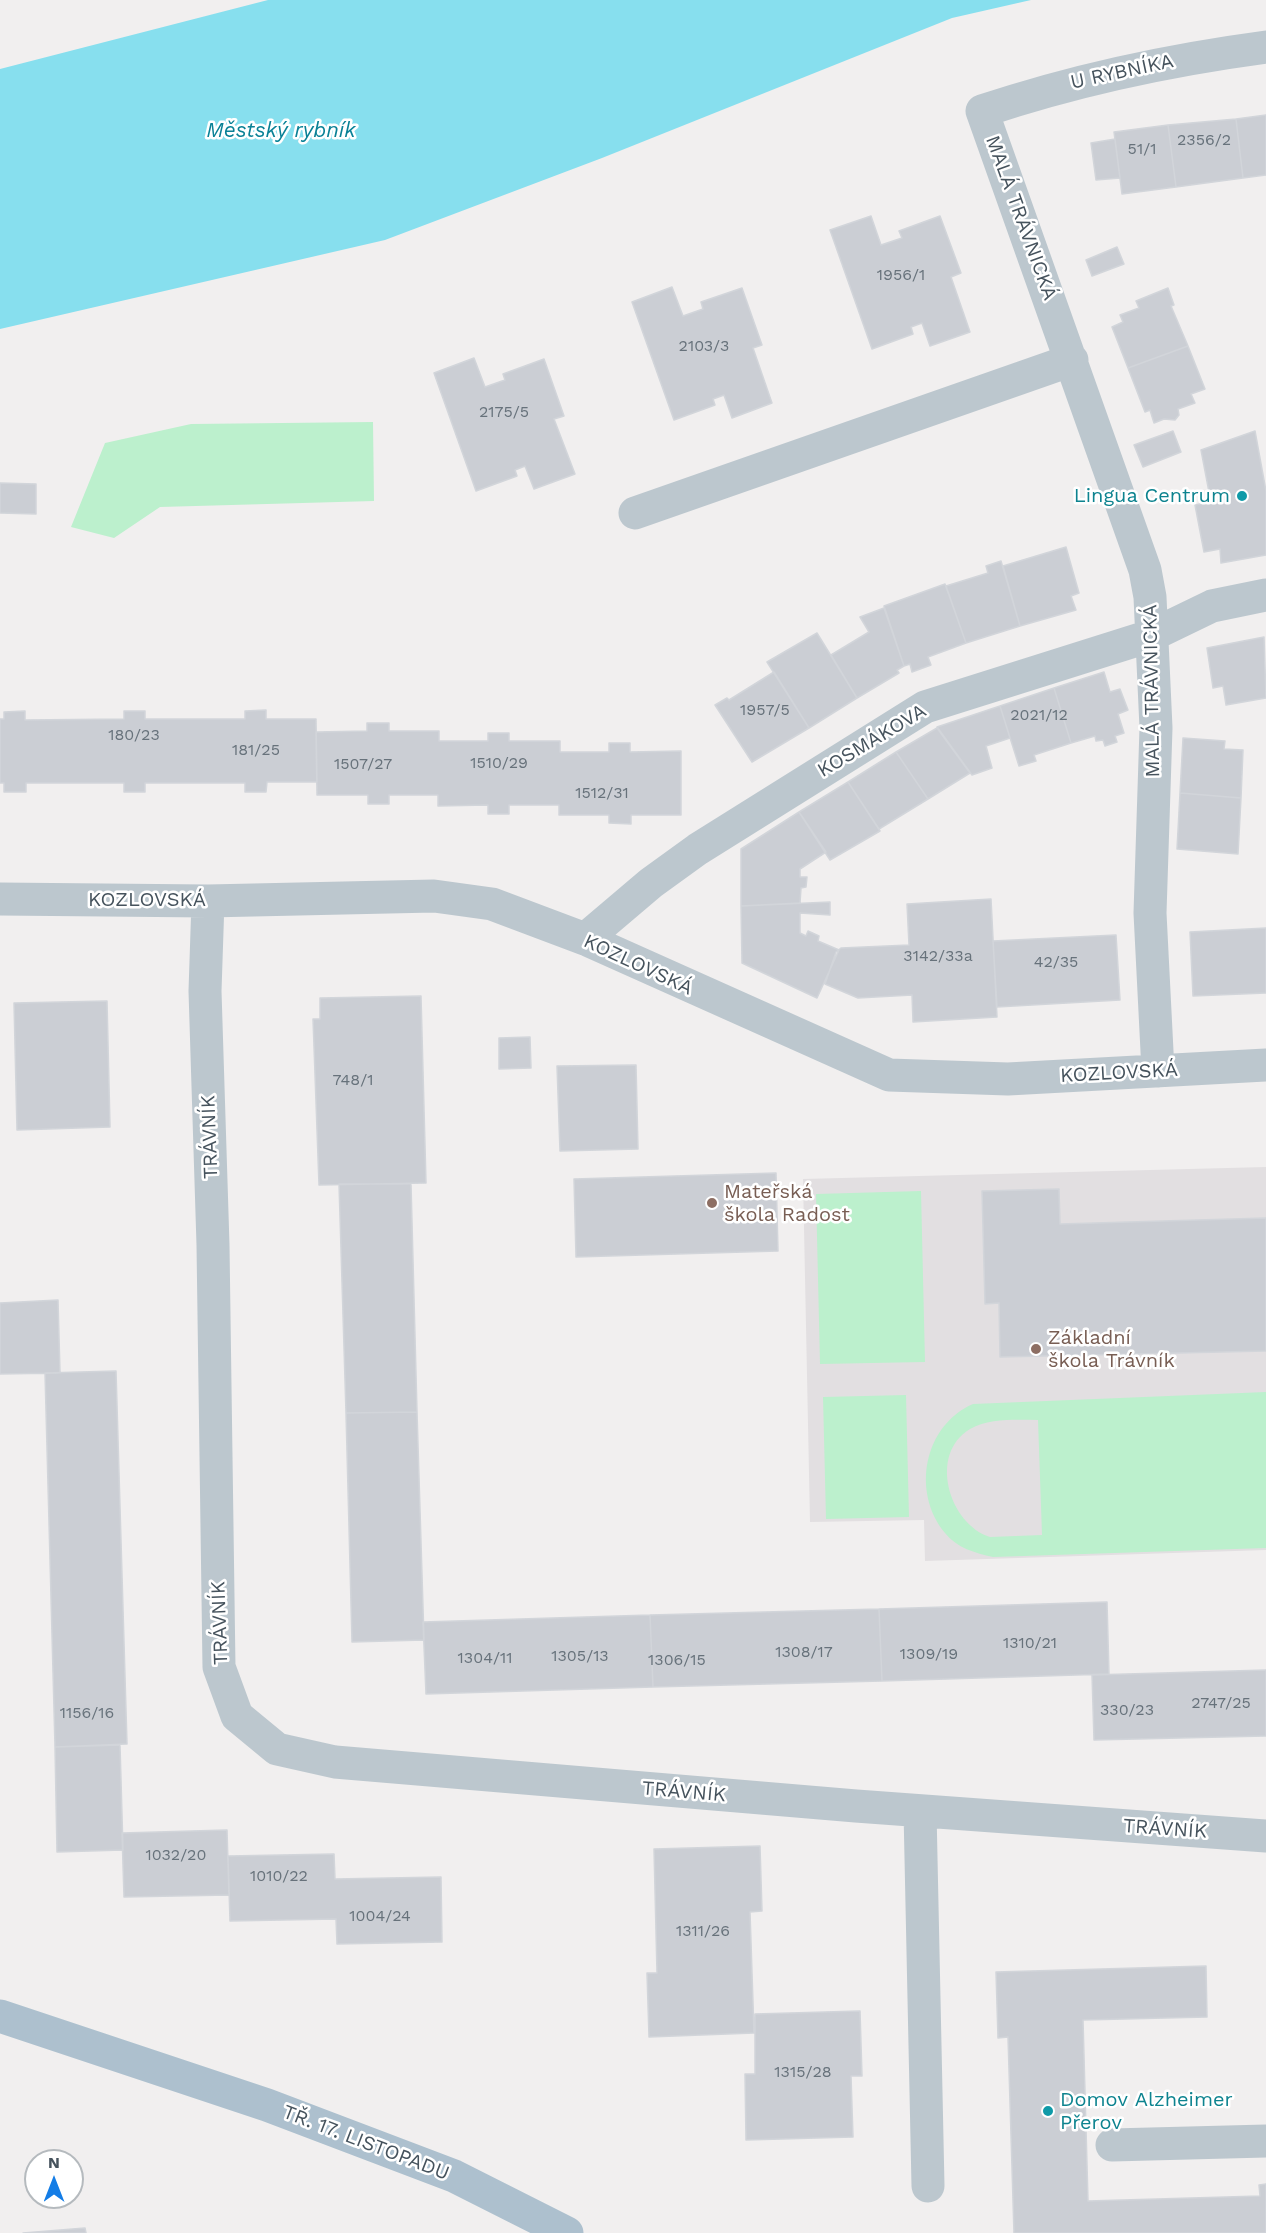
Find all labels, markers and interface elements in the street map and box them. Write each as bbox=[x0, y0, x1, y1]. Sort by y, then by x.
street label: U RYBNÍKA bbox=[1068, 49, 1176, 95]
water label: Městský rybník bbox=[206, 118, 356, 144]
house number: 2356/2 bbox=[1177, 130, 1231, 150]
street label: MALÁ TRÁVNICKÁ bbox=[980, 132, 1062, 304]
house number: 51/1 bbox=[1128, 139, 1156, 159]
house number: 1956/1 bbox=[877, 265, 925, 285]
house number: 2103/3 bbox=[679, 336, 729, 356]
house number: 2175/5 bbox=[479, 402, 529, 422]
place label: Lingua Centrum bbox=[1074, 484, 1230, 508]
marker: Lingua Centrum bbox=[1235, 489, 1249, 503]
street label: MALÁ TRÁVNICKÁ bbox=[1138, 604, 1166, 778]
street label: KOSMÁKOVA bbox=[813, 699, 931, 783]
house number: 1957/5 bbox=[740, 700, 790, 720]
house number: 2021/12 bbox=[1010, 705, 1068, 725]
house number: 180/23 bbox=[108, 725, 160, 745]
house number: 181/25 bbox=[232, 740, 280, 760]
house number: 1510/29 bbox=[470, 753, 528, 773]
house number: 1507/27 bbox=[334, 754, 392, 774]
house number: 1512/31 bbox=[575, 783, 629, 803]
street label: KOZLOVSKÁ bbox=[88, 888, 206, 912]
street label: KOZLOVSKÁ bbox=[580, 929, 696, 1001]
house number: 3142/33a bbox=[903, 946, 973, 966]
house number: 42/35 bbox=[1034, 952, 1078, 972]
street label: KOZLOVSKÁ bbox=[1060, 1058, 1178, 1088]
house number: 748/1 bbox=[333, 1070, 373, 1090]
street label: TRÁVNÍK bbox=[197, 1095, 223, 1179]
place label: Mateřská škola Radost bbox=[724, 1180, 850, 1227]
marker: Mateřská škola Radost bbox=[705, 1196, 719, 1210]
place label: Základní škola Trávník bbox=[1048, 1326, 1175, 1373]
marker: Základní škola Trávník bbox=[1029, 1342, 1043, 1356]
street label: TRÁVNÍK bbox=[207, 1581, 233, 1665]
house number: 1310/21 bbox=[1003, 1633, 1057, 1653]
house number: 1308/17 bbox=[775, 1642, 833, 1662]
house number: 1309/19 bbox=[900, 1644, 958, 1664]
house number: 1305/13 bbox=[551, 1646, 609, 1666]
house number: 1304/11 bbox=[458, 1648, 512, 1668]
house number: 1306/15 bbox=[648, 1650, 706, 1670]
house number: 2747/25 bbox=[1191, 1693, 1251, 1713]
house number: 330/23 bbox=[1100, 1700, 1154, 1720]
house number: 1156/16 bbox=[60, 1703, 114, 1723]
street label: TRÁVNÍK bbox=[641, 1776, 727, 1808]
street label: TRÁVNÍK bbox=[1122, 1814, 1208, 1844]
house number: 1032/20 bbox=[146, 1845, 206, 1865]
house number: 1010/22 bbox=[250, 1866, 308, 1886]
house number: 1004/24 bbox=[349, 1906, 411, 1926]
house number: 1311/26 bbox=[676, 1921, 730, 1941]
house number: 1315/28 bbox=[774, 2062, 832, 2082]
place label: Domov Alzheimer Přerov bbox=[1060, 2088, 1233, 2135]
street label: TŘ. 17. LISTOPADU bbox=[279, 2100, 453, 2186]
marker: Domov Alzheimer Přerov bbox=[1041, 2104, 1055, 2118]
north arrow bbox=[24, 2149, 84, 2209]
text: N bbox=[48, 2153, 60, 2172]

